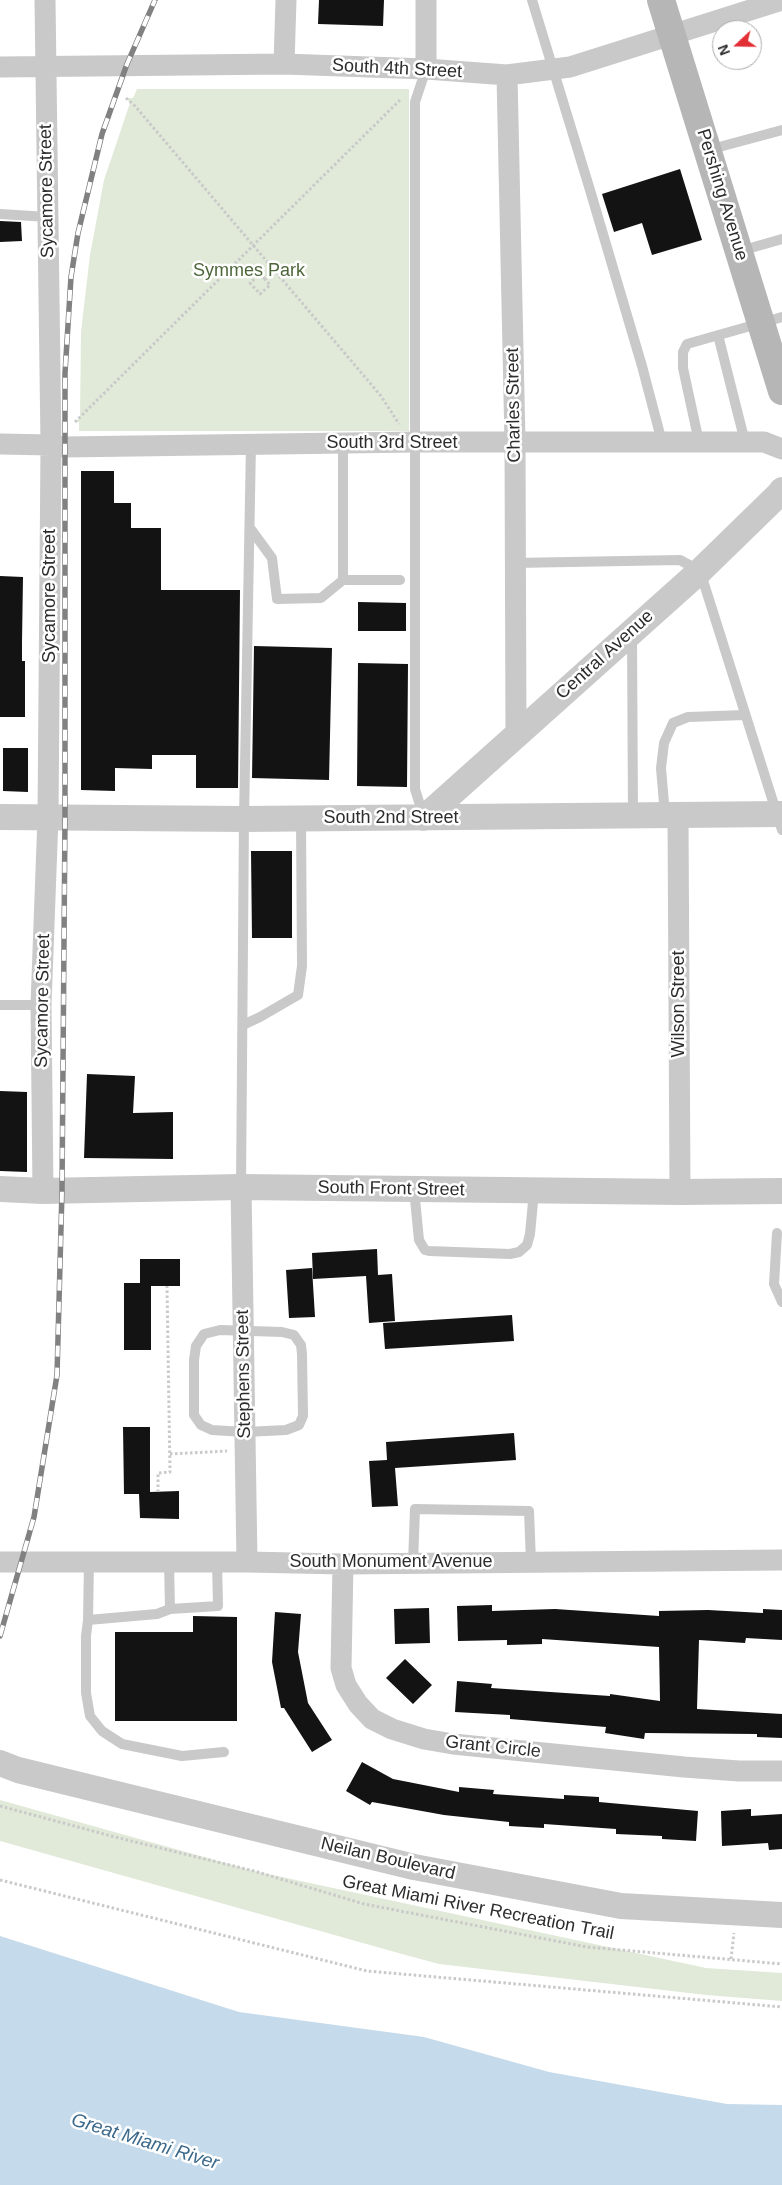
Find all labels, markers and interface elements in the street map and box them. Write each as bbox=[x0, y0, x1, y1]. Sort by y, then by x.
north arrow bbox=[712, 20, 762, 70]
text: N bbox=[715, 42, 733, 58]
street label: South 4th Street bbox=[331, 55, 463, 83]
street label: Sycamore Street bbox=[35, 124, 59, 258]
street label: Pershing Avenue bbox=[692, 126, 752, 264]
park label: Symmes Park bbox=[193, 260, 305, 282]
street label: Charles Street bbox=[502, 347, 526, 463]
street label: South 3rd Street bbox=[326, 432, 458, 454]
street label: Sycamore Street bbox=[39, 529, 61, 663]
street label: Central Avenue bbox=[552, 606, 658, 704]
street label: South 2nd Street bbox=[323, 807, 459, 829]
street label: Sycamore Street bbox=[31, 934, 55, 1068]
street label: Wilson Street bbox=[668, 950, 690, 1058]
street label: South Front Street bbox=[317, 1177, 465, 1201]
street label: Stephens Street bbox=[232, 1309, 256, 1439]
street label: South Monument Avenue bbox=[290, 1551, 492, 1573]
street label: Grant Circle bbox=[444, 1731, 542, 1763]
street label: Neilan Boulevard bbox=[319, 1833, 457, 1885]
street label: Great Miami River Recreation Trail bbox=[340, 1871, 616, 1945]
water label: Great Miami River bbox=[68, 2109, 222, 2175]

